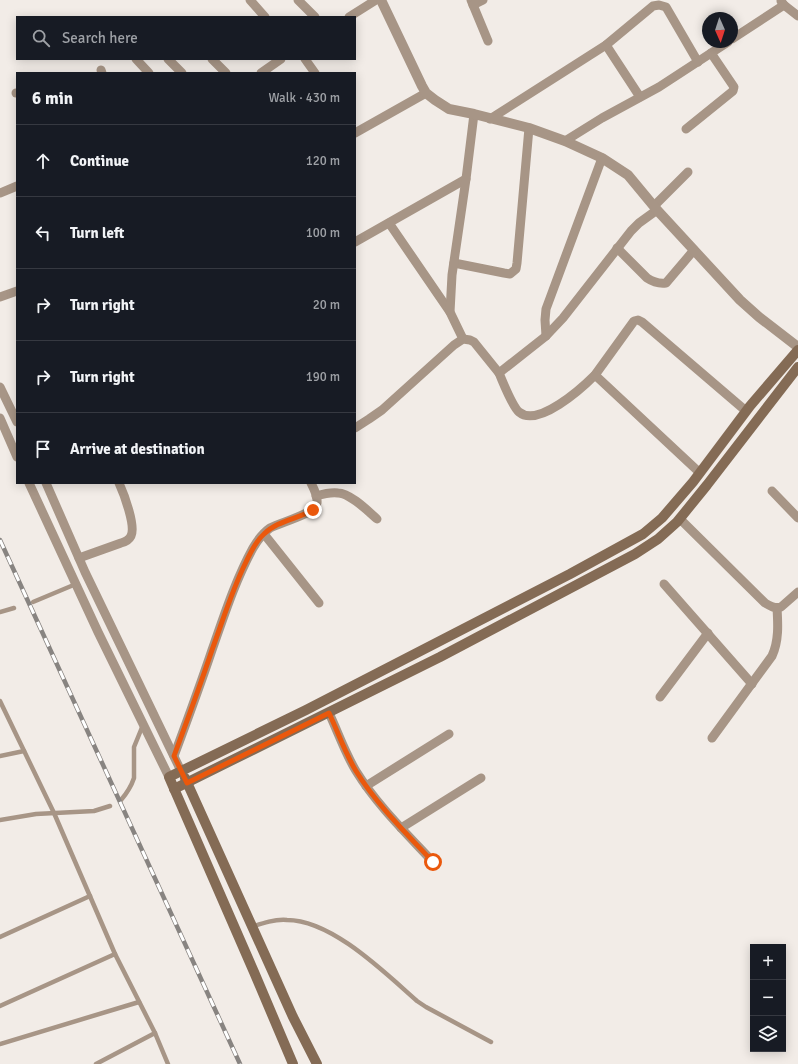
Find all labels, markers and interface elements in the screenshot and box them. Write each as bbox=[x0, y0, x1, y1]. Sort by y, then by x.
north arrow bbox=[702, 12, 738, 48]
search box bbox=[16, 16, 356, 60]
icon: search bbox=[30, 27, 52, 49]
text: Search here bbox=[62, 29, 138, 47]
text: 6 min bbox=[32, 88, 73, 109]
text: Walk · 430 m bbox=[269, 90, 340, 106]
icon: ahead bbox=[32, 150, 54, 172]
text: Continue bbox=[70, 152, 129, 170]
text: 120 m bbox=[306, 153, 340, 169]
icon: left bbox=[32, 222, 54, 244]
text: Turn left bbox=[70, 224, 124, 242]
text: 100 m bbox=[306, 225, 340, 241]
icon: right bbox=[32, 294, 54, 316]
text: Turn right bbox=[70, 296, 135, 314]
text: 20 m bbox=[313, 297, 340, 313]
icon: right bbox=[32, 366, 54, 388]
text: Turn right bbox=[70, 368, 135, 386]
text: 190 m bbox=[306, 369, 340, 385]
icon: arrive bbox=[32, 438, 54, 460]
text: Arrive at destination bbox=[70, 440, 205, 458]
route end bbox=[304, 501, 322, 519]
route start bbox=[424, 853, 442, 871]
map controls bbox=[750, 944, 786, 1052]
button: + bbox=[750, 944, 786, 980]
button: − bbox=[750, 980, 786, 1016]
button: layers bbox=[750, 1016, 786, 1052]

